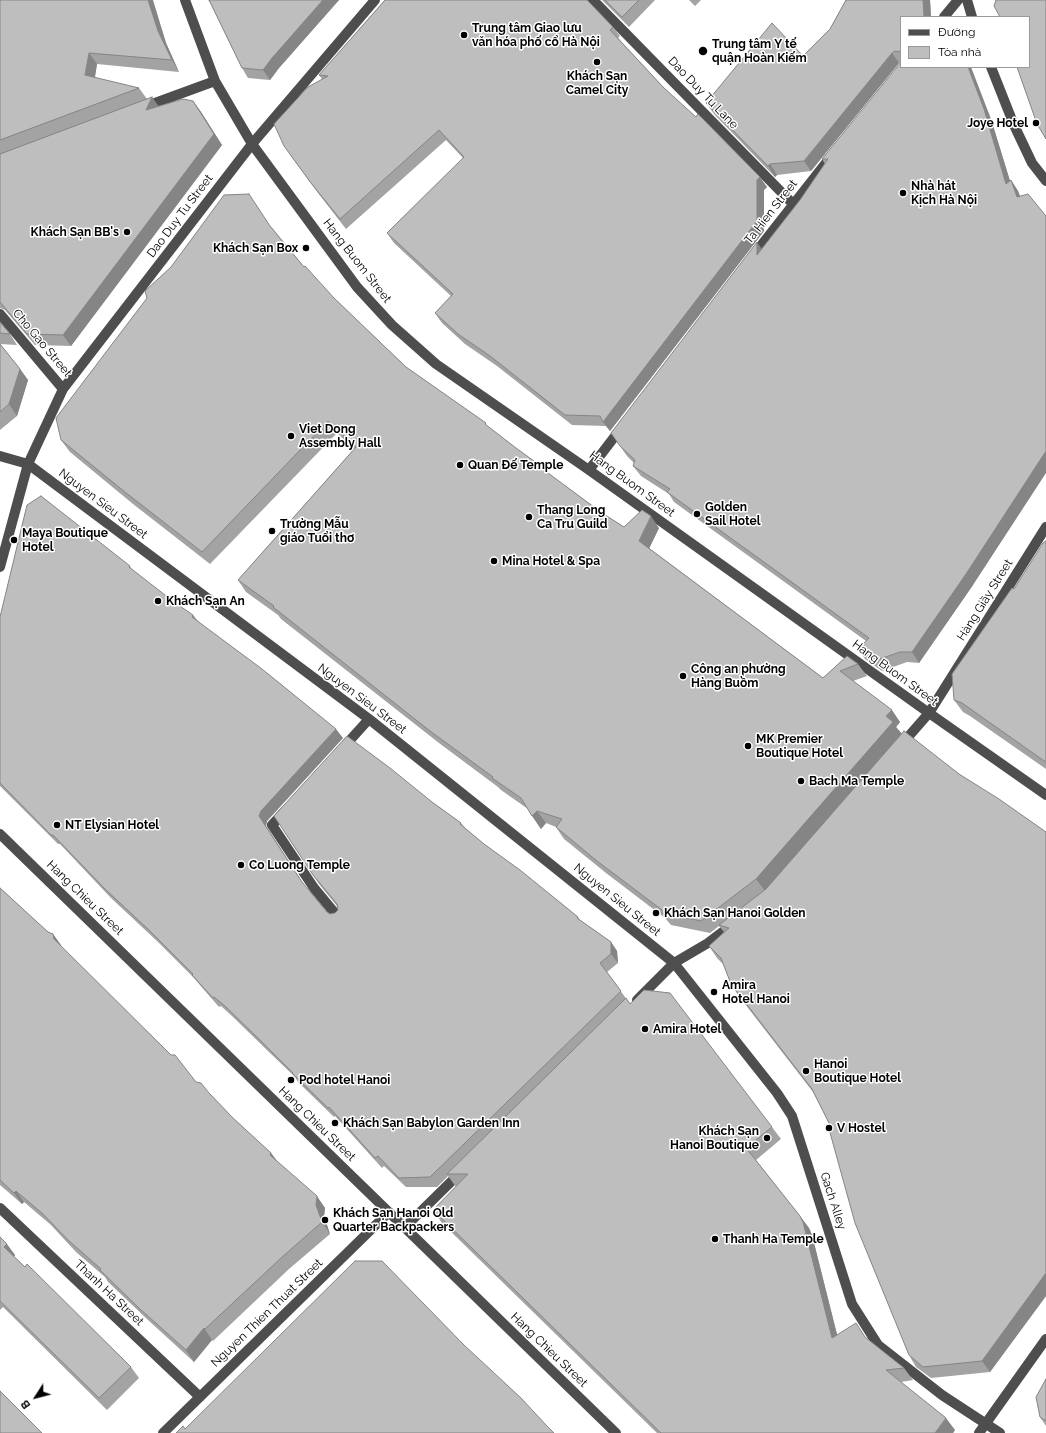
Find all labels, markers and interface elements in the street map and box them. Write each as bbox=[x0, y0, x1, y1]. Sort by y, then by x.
legend bbox=[900, 16, 1030, 68]
place label: Trung tâm Giao lưu văn hóa phố cổ Hà Nội bbox=[472, 21, 600, 49]
text: Đường bbox=[938, 25, 975, 39]
marker: Trung tâm Giao lưu văn hóa phố cổ Hà Nội bbox=[459, 30, 469, 40]
place label: Trung tâm Y tế quận Hoàn Kiếm bbox=[712, 37, 807, 65]
marker: Trung tâm Y tế quận Hoàn Kiếm bbox=[697, 45, 709, 57]
text: Tòa nhà bbox=[938, 45, 981, 59]
street label: Dao Duy Tu Lane bbox=[665, 54, 741, 132]
marker: Khách Sạn Camel City bbox=[592, 57, 602, 67]
place label: Khách Sạn Camel City bbox=[566, 69, 628, 97]
place label: Joye Hotel bbox=[967, 116, 1028, 130]
marker: Joye Hotel bbox=[1031, 118, 1041, 128]
street label: Dao Duy Tu Street bbox=[144, 172, 216, 260]
street label: Ta Hien Street bbox=[741, 177, 801, 247]
place label: Nhà hát Kịch Hà Nội bbox=[911, 179, 977, 207]
marker: Nhà hát Kịch Hà Nội bbox=[898, 188, 908, 198]
street label: Hang Buom Street bbox=[320, 216, 394, 306]
place label: Khách Sạn BB's bbox=[31, 225, 119, 239]
marker: Khách Sạn BB's bbox=[122, 227, 132, 237]
place label: Khách Sạn Box bbox=[213, 241, 298, 255]
marker: Khách Sạn Box bbox=[301, 243, 311, 253]
street label: Cho Gao Street bbox=[9, 306, 75, 380]
place label: Viet Dong Assembly Hall bbox=[299, 422, 381, 450]
marker: Viet Dong Assembly Hall bbox=[286, 431, 296, 441]
street label: Hang Buom Street bbox=[586, 448, 678, 520]
place label: Quan Đế Temple bbox=[468, 458, 563, 472]
marker: Quan Đế Temple bbox=[455, 460, 465, 470]
street label: Nguyen Sieu Street bbox=[56, 466, 150, 542]
place label: Golden Sail Hotel bbox=[705, 500, 760, 528]
place label: Thang Long Ca Tru Guild bbox=[537, 503, 607, 531]
marker: Golden Sail Hotel bbox=[692, 509, 702, 519]
marker: Thang Long Ca Tru Guild bbox=[524, 512, 534, 522]
place label: Trường Mẫu giáo Tuổi thơ bbox=[280, 517, 354, 545]
place label: Maya Boutique Hotel bbox=[22, 526, 108, 554]
marker: Trường Mẫu giáo Tuổi thơ bbox=[267, 526, 277, 536]
marker: Maya Boutique Hotel bbox=[9, 535, 19, 545]
place label: Mina Hotel & Spa bbox=[502, 554, 600, 568]
marker: Mina Hotel & Spa bbox=[489, 556, 499, 566]
street label: Hàng Giầy Street bbox=[954, 557, 1016, 643]
place label: Khách Sạn An bbox=[166, 594, 245, 608]
marker: Khách Sạn An bbox=[153, 596, 163, 606]
street label: Hang Buom Street bbox=[849, 637, 941, 709]
street label: Nguyen Sieu Street bbox=[315, 661, 409, 737]
place label: Công an phường Hàng Buồm bbox=[691, 662, 786, 690]
marker: Công an phường Hàng Buồm bbox=[678, 671, 688, 681]
place label: MK Premier Boutique Hotel bbox=[756, 732, 843, 760]
marker: MK Premier Boutique Hotel bbox=[743, 741, 753, 751]
place label: Bach Ma Temple bbox=[809, 774, 904, 788]
marker: Bach Ma Temple bbox=[796, 776, 806, 786]
place label: NT Elysian Hotel bbox=[65, 818, 159, 832]
marker: NT Elysian Hotel bbox=[52, 820, 62, 830]
street label: Hang Chieu Street bbox=[44, 858, 126, 938]
place label: Co Luong Temple bbox=[249, 858, 350, 872]
marker: Co Luong Temple bbox=[236, 860, 246, 870]
street label: Nguyen Sieu Street bbox=[571, 861, 663, 939]
place label: Khách Sạn Hanoi Golden bbox=[664, 906, 806, 920]
marker: Khách Sạn Hanoi Golden bbox=[651, 908, 661, 918]
place label: Amira Hotel Hanoi bbox=[722, 978, 790, 1006]
marker: Amira Hotel Hanoi bbox=[709, 987, 719, 997]
place label: Amira Hotel bbox=[653, 1022, 721, 1036]
marker: Amira Hotel bbox=[640, 1024, 650, 1034]
place label: Hanoi Boutique Hotel bbox=[814, 1057, 901, 1085]
marker: Hanoi Boutique Hotel bbox=[801, 1066, 811, 1076]
place label: Pod hotel Hanoi bbox=[299, 1073, 390, 1087]
marker: Pod hotel Hanoi bbox=[286, 1075, 296, 1085]
street label: Hang Chieu Street bbox=[276, 1084, 358, 1164]
place label: Khách Sạn Babylon Garden Inn bbox=[343, 1116, 520, 1130]
marker: Khách Sạn Babylon Garden Inn bbox=[330, 1118, 340, 1128]
place label: V Hostel bbox=[837, 1121, 886, 1135]
marker: V Hostel bbox=[824, 1123, 834, 1133]
place label: Khách Sạn Hanoi Boutique bbox=[670, 1124, 759, 1152]
marker: Khách Sạn Hanoi Boutique bbox=[762, 1133, 772, 1143]
street label: Gach Alley bbox=[817, 1170, 849, 1232]
place label: Khách Sạn Hanoi Old Quarter Backpackers bbox=[333, 1206, 454, 1234]
marker: Khách Sạn Hanoi Old Quarter Backpackers bbox=[320, 1215, 330, 1225]
place label: Thanh Ha Temple bbox=[723, 1232, 824, 1246]
marker: Thanh Ha Temple bbox=[710, 1234, 720, 1244]
street label: Nguyen Thien Thuat Street bbox=[208, 1256, 326, 1370]
street label: Thanh Ha Street bbox=[71, 1257, 147, 1329]
street label: Hang Chieu Street bbox=[508, 1310, 590, 1390]
north arrow bbox=[16, 1377, 56, 1417]
text: B bbox=[18, 1398, 33, 1411]

